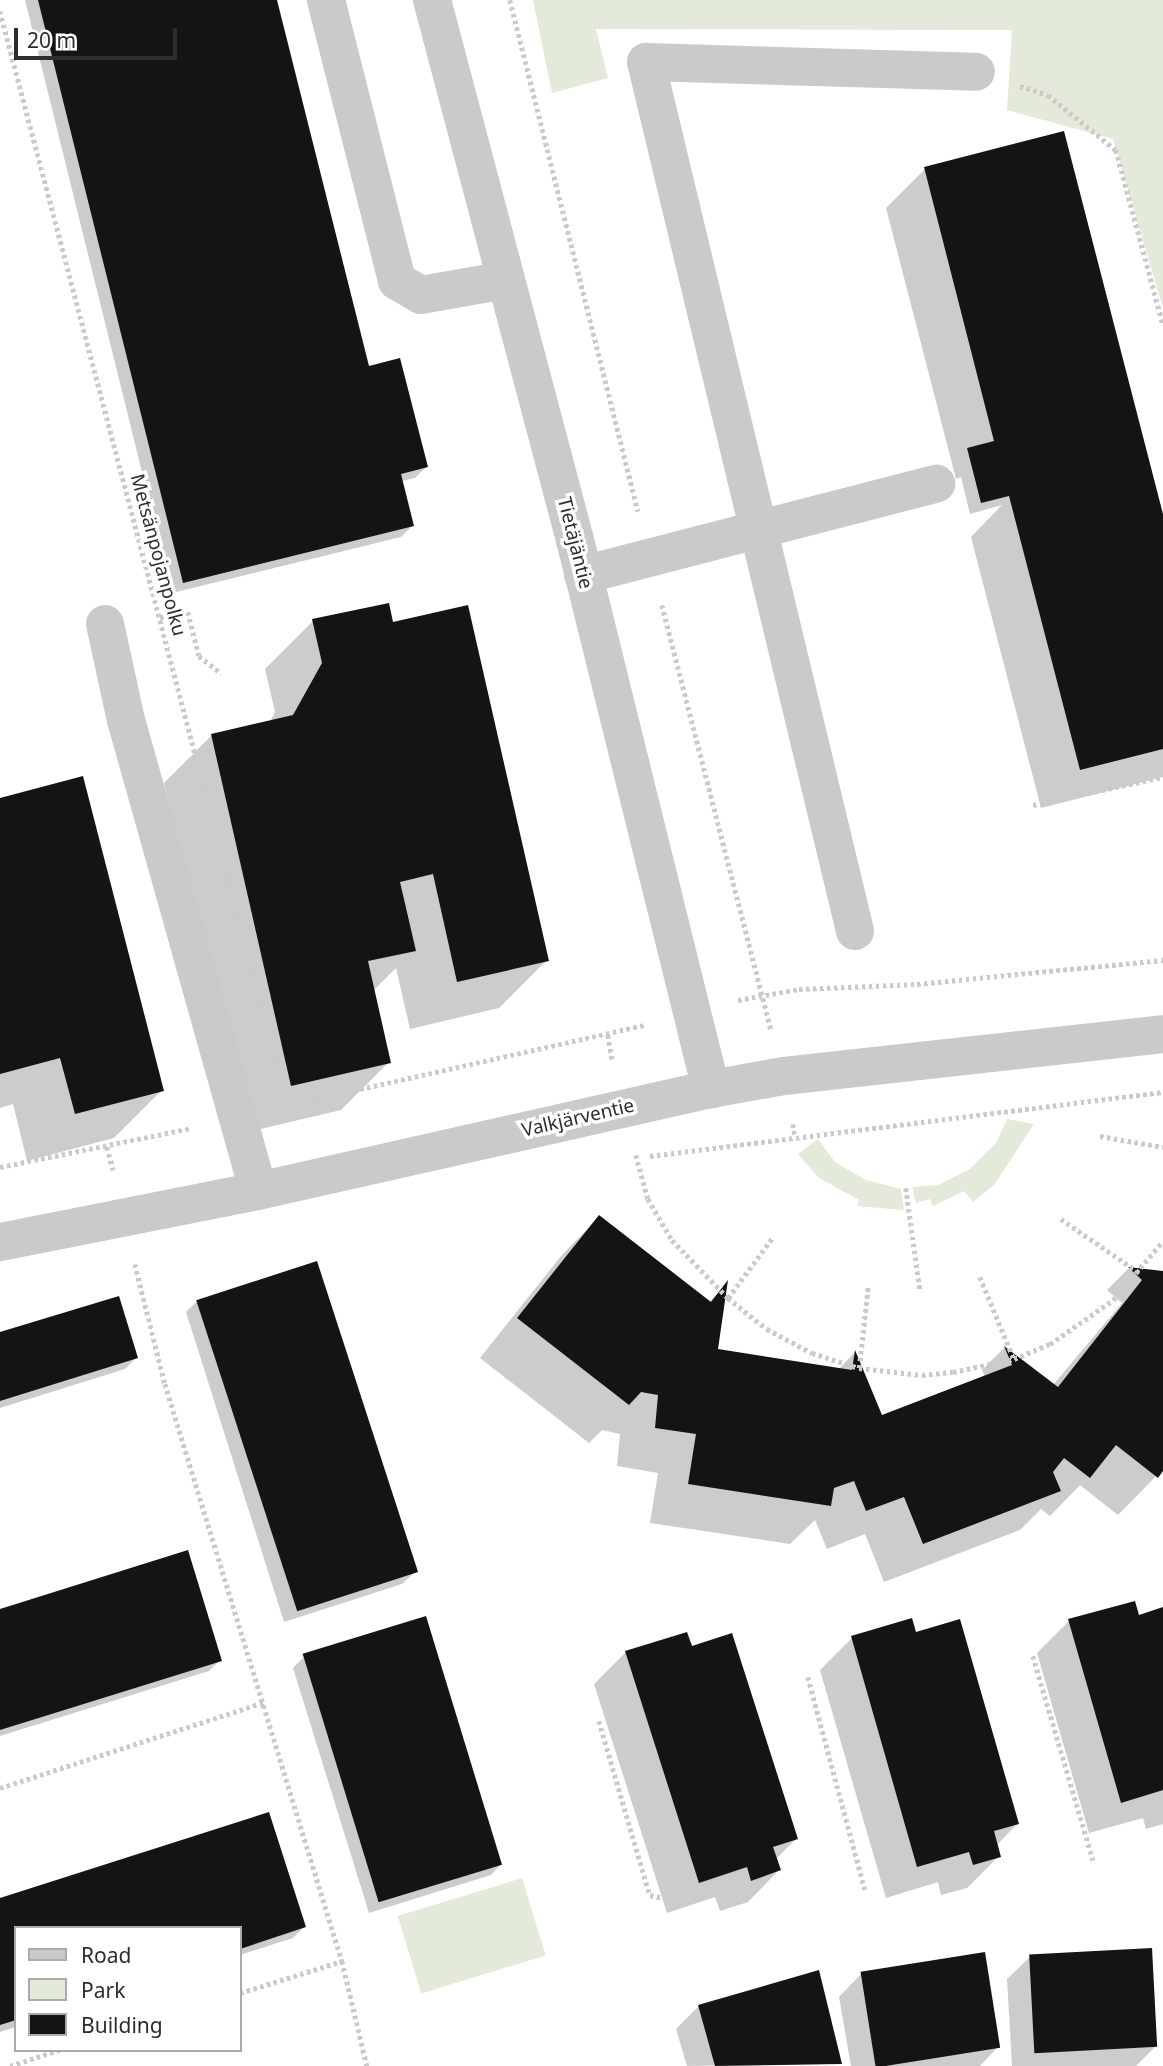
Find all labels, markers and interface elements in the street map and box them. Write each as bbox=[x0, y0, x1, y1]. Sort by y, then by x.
scale bar bbox=[18, 14, 180, 58]
text: 20 m bbox=[27, 26, 76, 54]
street label: Metsänpojanpolku bbox=[125, 472, 191, 638]
street label: Tietäjäntie bbox=[553, 495, 597, 591]
street label: Valkjärventie bbox=[520, 1094, 636, 1142]
legend bbox=[14, 1926, 242, 2052]
text: Road bbox=[81, 1941, 131, 1969]
text: Park bbox=[81, 1976, 125, 2004]
text: Building bbox=[81, 2011, 163, 2039]

